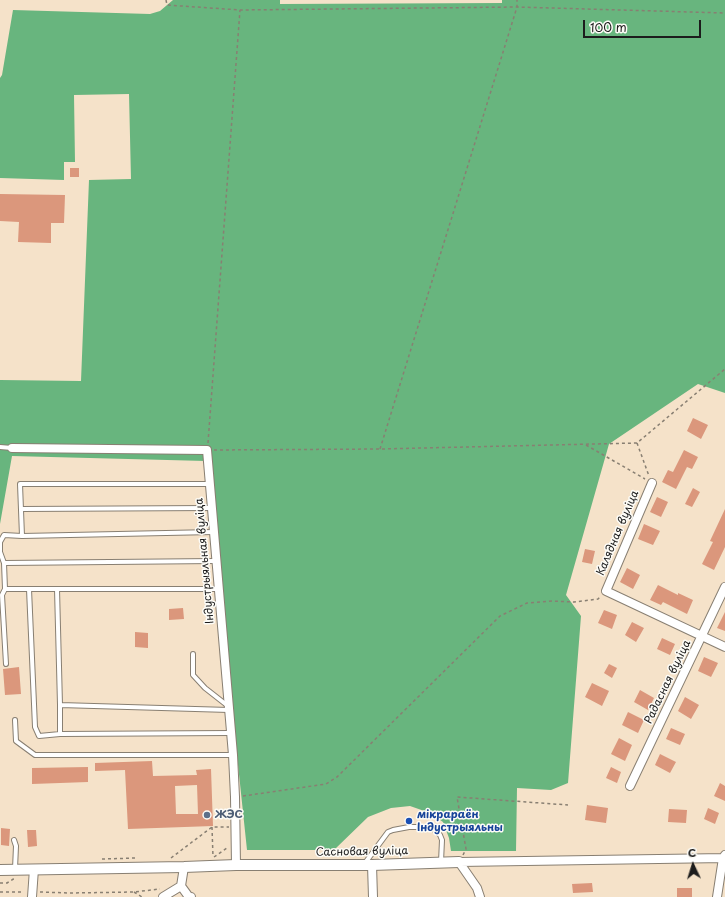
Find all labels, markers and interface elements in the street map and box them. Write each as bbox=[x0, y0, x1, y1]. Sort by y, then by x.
scale bar bbox=[585, 12, 703, 38]
text: 100 m bbox=[590, 18, 627, 36]
street label: Калядная вуліца bbox=[594, 488, 642, 578]
street label: Індустрыяльная вуліца bbox=[193, 498, 217, 624]
street label: Радасная вуліца bbox=[642, 638, 694, 726]
place label: ЖЭС bbox=[215, 808, 243, 822]
place label: мікрараён Індустрыяльны bbox=[417, 808, 503, 834]
marker: ЖЭС bbox=[202, 810, 212, 820]
marker: мікрараён Індустрыяльны bbox=[404, 816, 414, 826]
text: С bbox=[687, 844, 697, 861]
street label: Сасновая вуліца bbox=[316, 845, 408, 859]
north arrow bbox=[673, 845, 713, 885]

